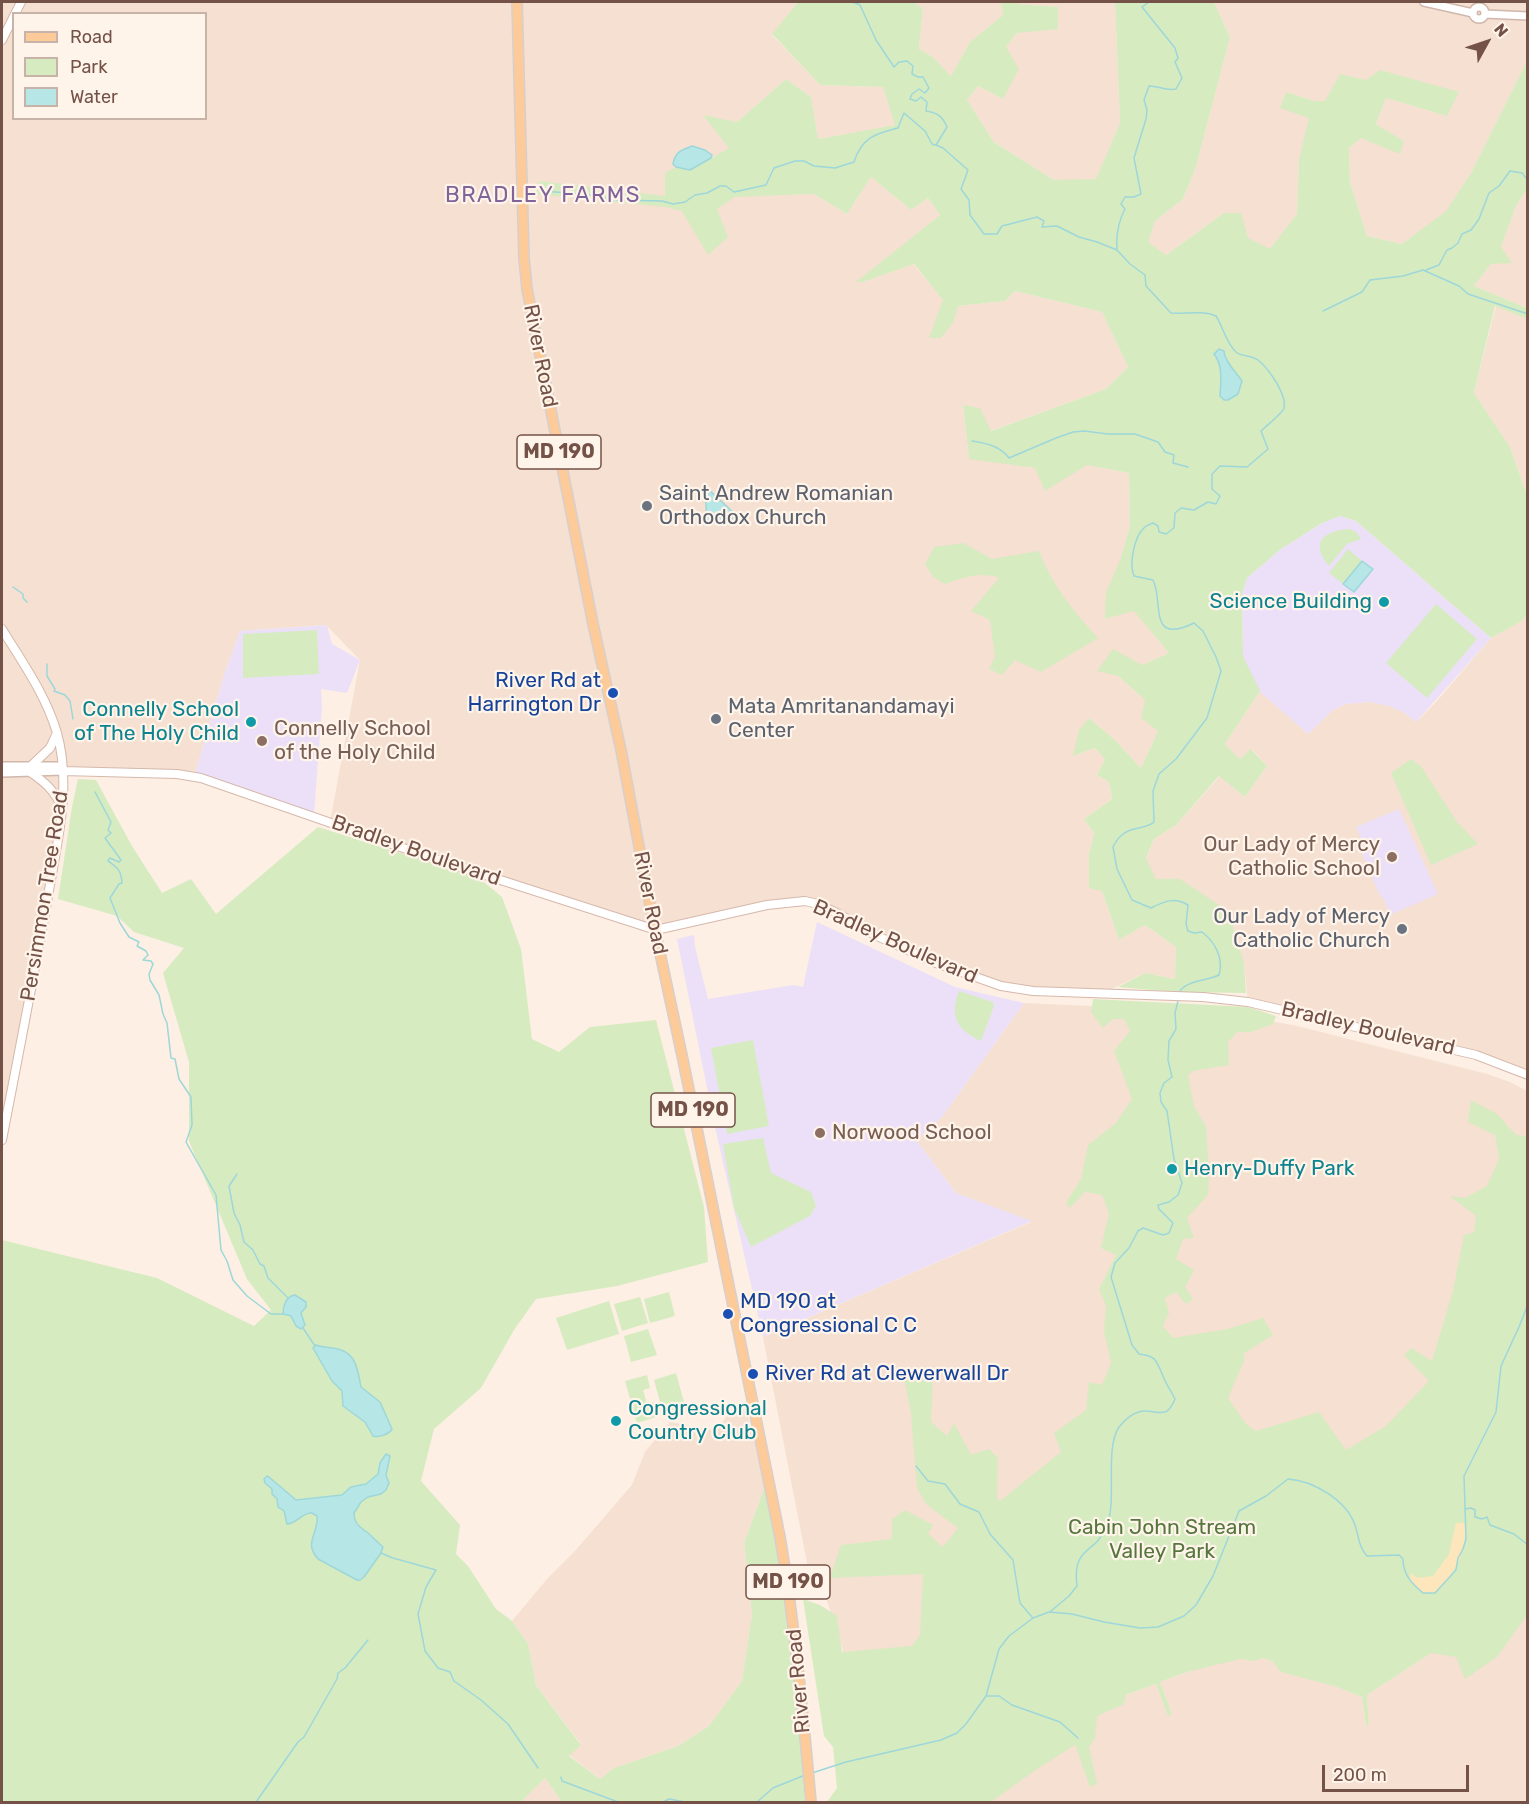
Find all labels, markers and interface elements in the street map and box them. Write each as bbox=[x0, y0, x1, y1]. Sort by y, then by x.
legend bbox=[12, 12, 207, 120]
north arrow bbox=[1457, 12, 1517, 72]
text: N bbox=[1490, 20, 1512, 41]
text: Road bbox=[70, 26, 113, 48]
text: Park bbox=[70, 56, 107, 78]
text: Water bbox=[70, 86, 118, 108]
district label: BRADLEY FARMS bbox=[445, 183, 641, 209]
street label: River Road bbox=[518, 302, 562, 410]
road number: MD 190 bbox=[517, 435, 601, 469]
place label: Saint Andrew Romanian Orthodox Church bbox=[659, 481, 893, 531]
marker: Saint Andrew Romanian Orthodox Church bbox=[640, 499, 654, 513]
place label: Science Building bbox=[1210, 589, 1372, 615]
marker: Science Building bbox=[1377, 595, 1391, 609]
place label: River Rd at Harrington Dr bbox=[468, 668, 601, 718]
marker: River Rd at Harrington Dr bbox=[606, 686, 620, 700]
place label: Mata Amritanandamayi Center bbox=[728, 694, 955, 744]
place label: Connelly School of The Holy Child bbox=[74, 697, 239, 747]
marker: Mata Amritanandamayi Center bbox=[709, 712, 723, 726]
marker: Connelly School of The Holy Child bbox=[244, 715, 258, 729]
place label: Connelly School of the Holy Child bbox=[274, 716, 435, 766]
marker: Connelly School of the Holy Child bbox=[255, 734, 269, 748]
street label: Persimmon Tree Road bbox=[16, 789, 74, 1003]
street label: Bradley Boulevard bbox=[328, 810, 504, 892]
place label: Our Lady of Mercy Catholic School bbox=[1203, 832, 1380, 882]
street label: River Road bbox=[628, 849, 672, 957]
marker: Our Lady of Mercy Catholic School bbox=[1385, 850, 1399, 864]
street label: Bradley Boulevard bbox=[809, 894, 981, 990]
place label: Our Lady of Mercy Catholic Church bbox=[1213, 904, 1390, 954]
marker: Our Lady of Mercy Catholic Church bbox=[1395, 922, 1409, 936]
street label: Bradley Boulevard bbox=[1279, 997, 1457, 1061]
road number: MD 190 bbox=[651, 1093, 735, 1127]
place label: Norwood School bbox=[832, 1120, 992, 1146]
marker: Norwood School bbox=[813, 1126, 827, 1140]
place label: Henry-Duffy Park bbox=[1184, 1156, 1355, 1182]
marker: Henry-Duffy Park bbox=[1165, 1162, 1179, 1176]
place label: MD 190 at Congressional C C bbox=[740, 1289, 917, 1339]
marker: MD 190 at Congressional C C bbox=[721, 1307, 735, 1321]
place label: River Rd at Clewerwall Dr bbox=[765, 1361, 1009, 1387]
marker: River Rd at Clewerwall Dr bbox=[746, 1367, 760, 1381]
place label: Congressional Country Club bbox=[628, 1396, 767, 1446]
marker: Congressional Country Club bbox=[609, 1414, 623, 1428]
park label: Cabin John Stream Valley Park bbox=[1068, 1515, 1256, 1565]
road number: MD 190 bbox=[746, 1565, 830, 1599]
street label: River Road bbox=[782, 1628, 816, 1734]
scale bar bbox=[1325, 1753, 1472, 1791]
text: 200 m bbox=[1333, 1764, 1387, 1786]

